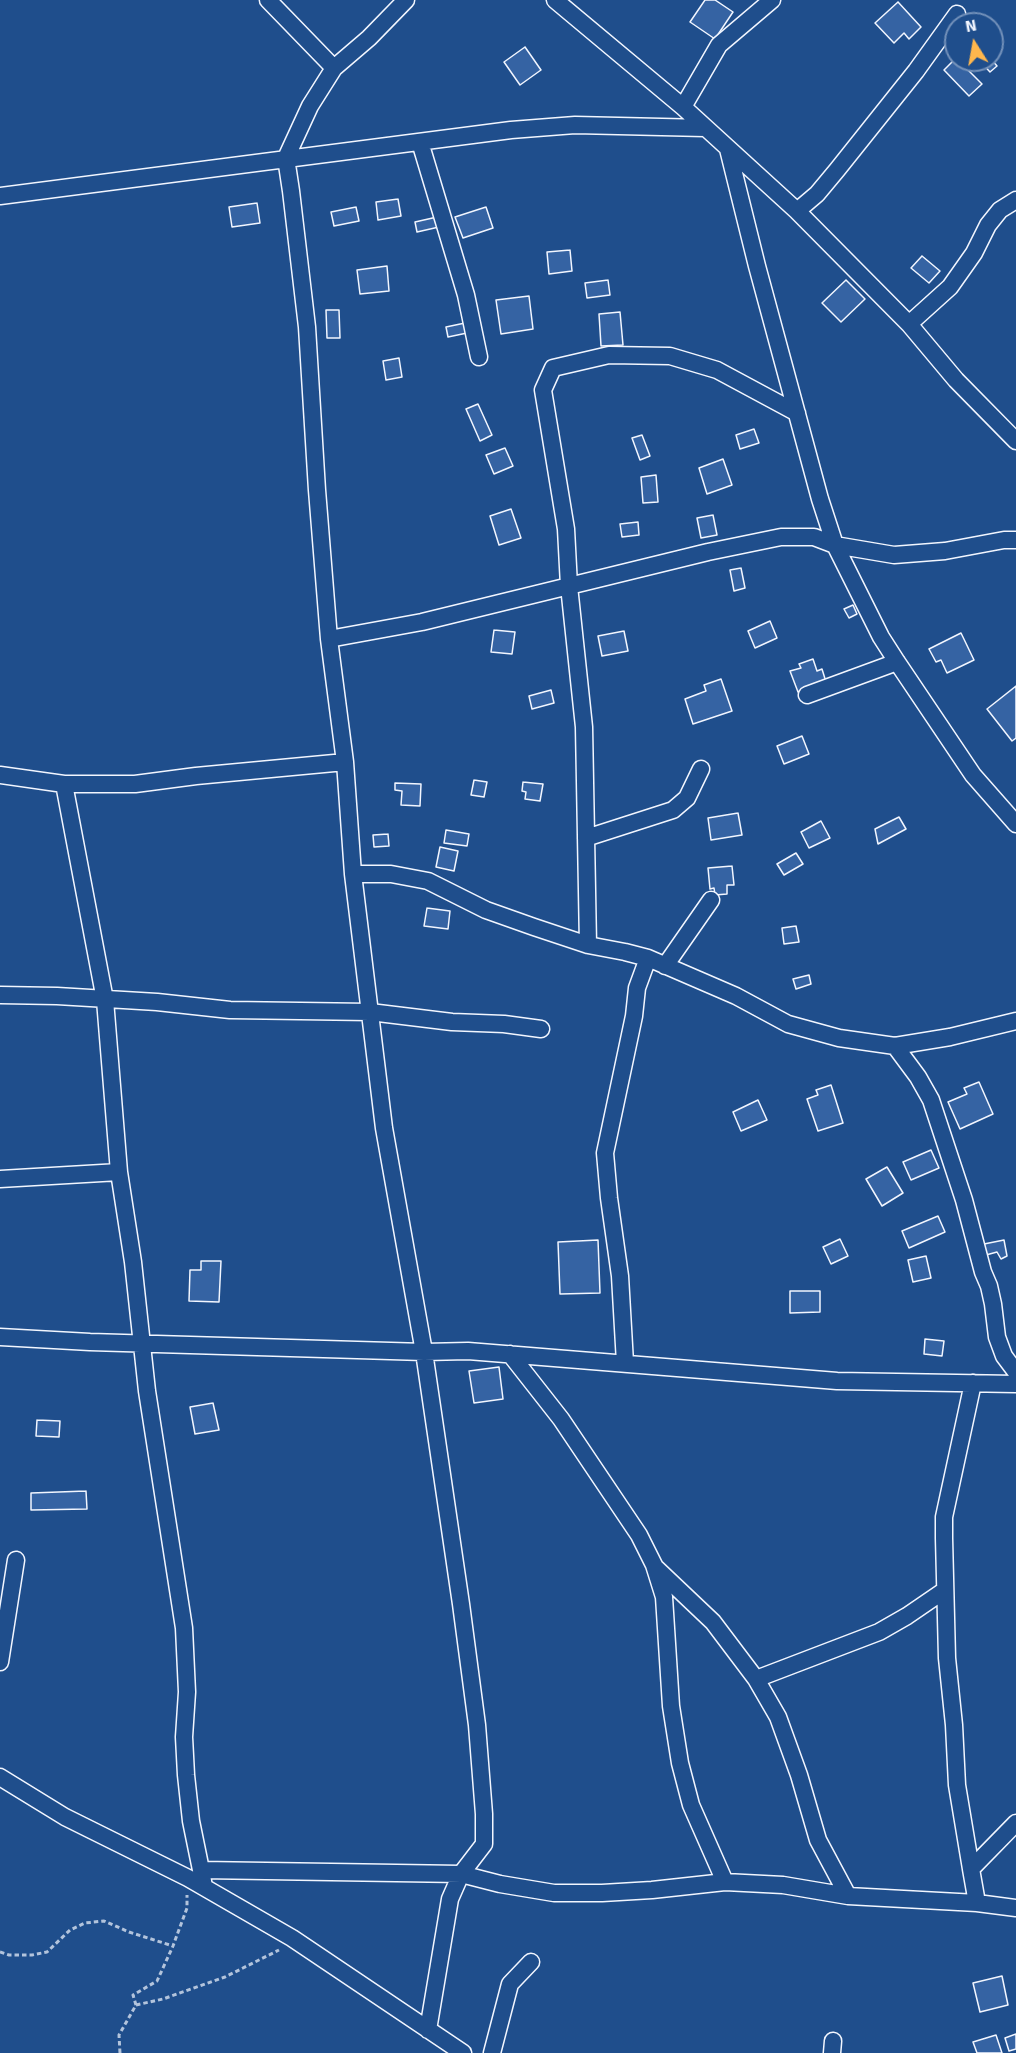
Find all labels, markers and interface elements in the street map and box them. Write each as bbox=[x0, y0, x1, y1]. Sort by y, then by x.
north arrow bbox=[944, 12, 1004, 72]
text: N bbox=[964, 15, 978, 37]

